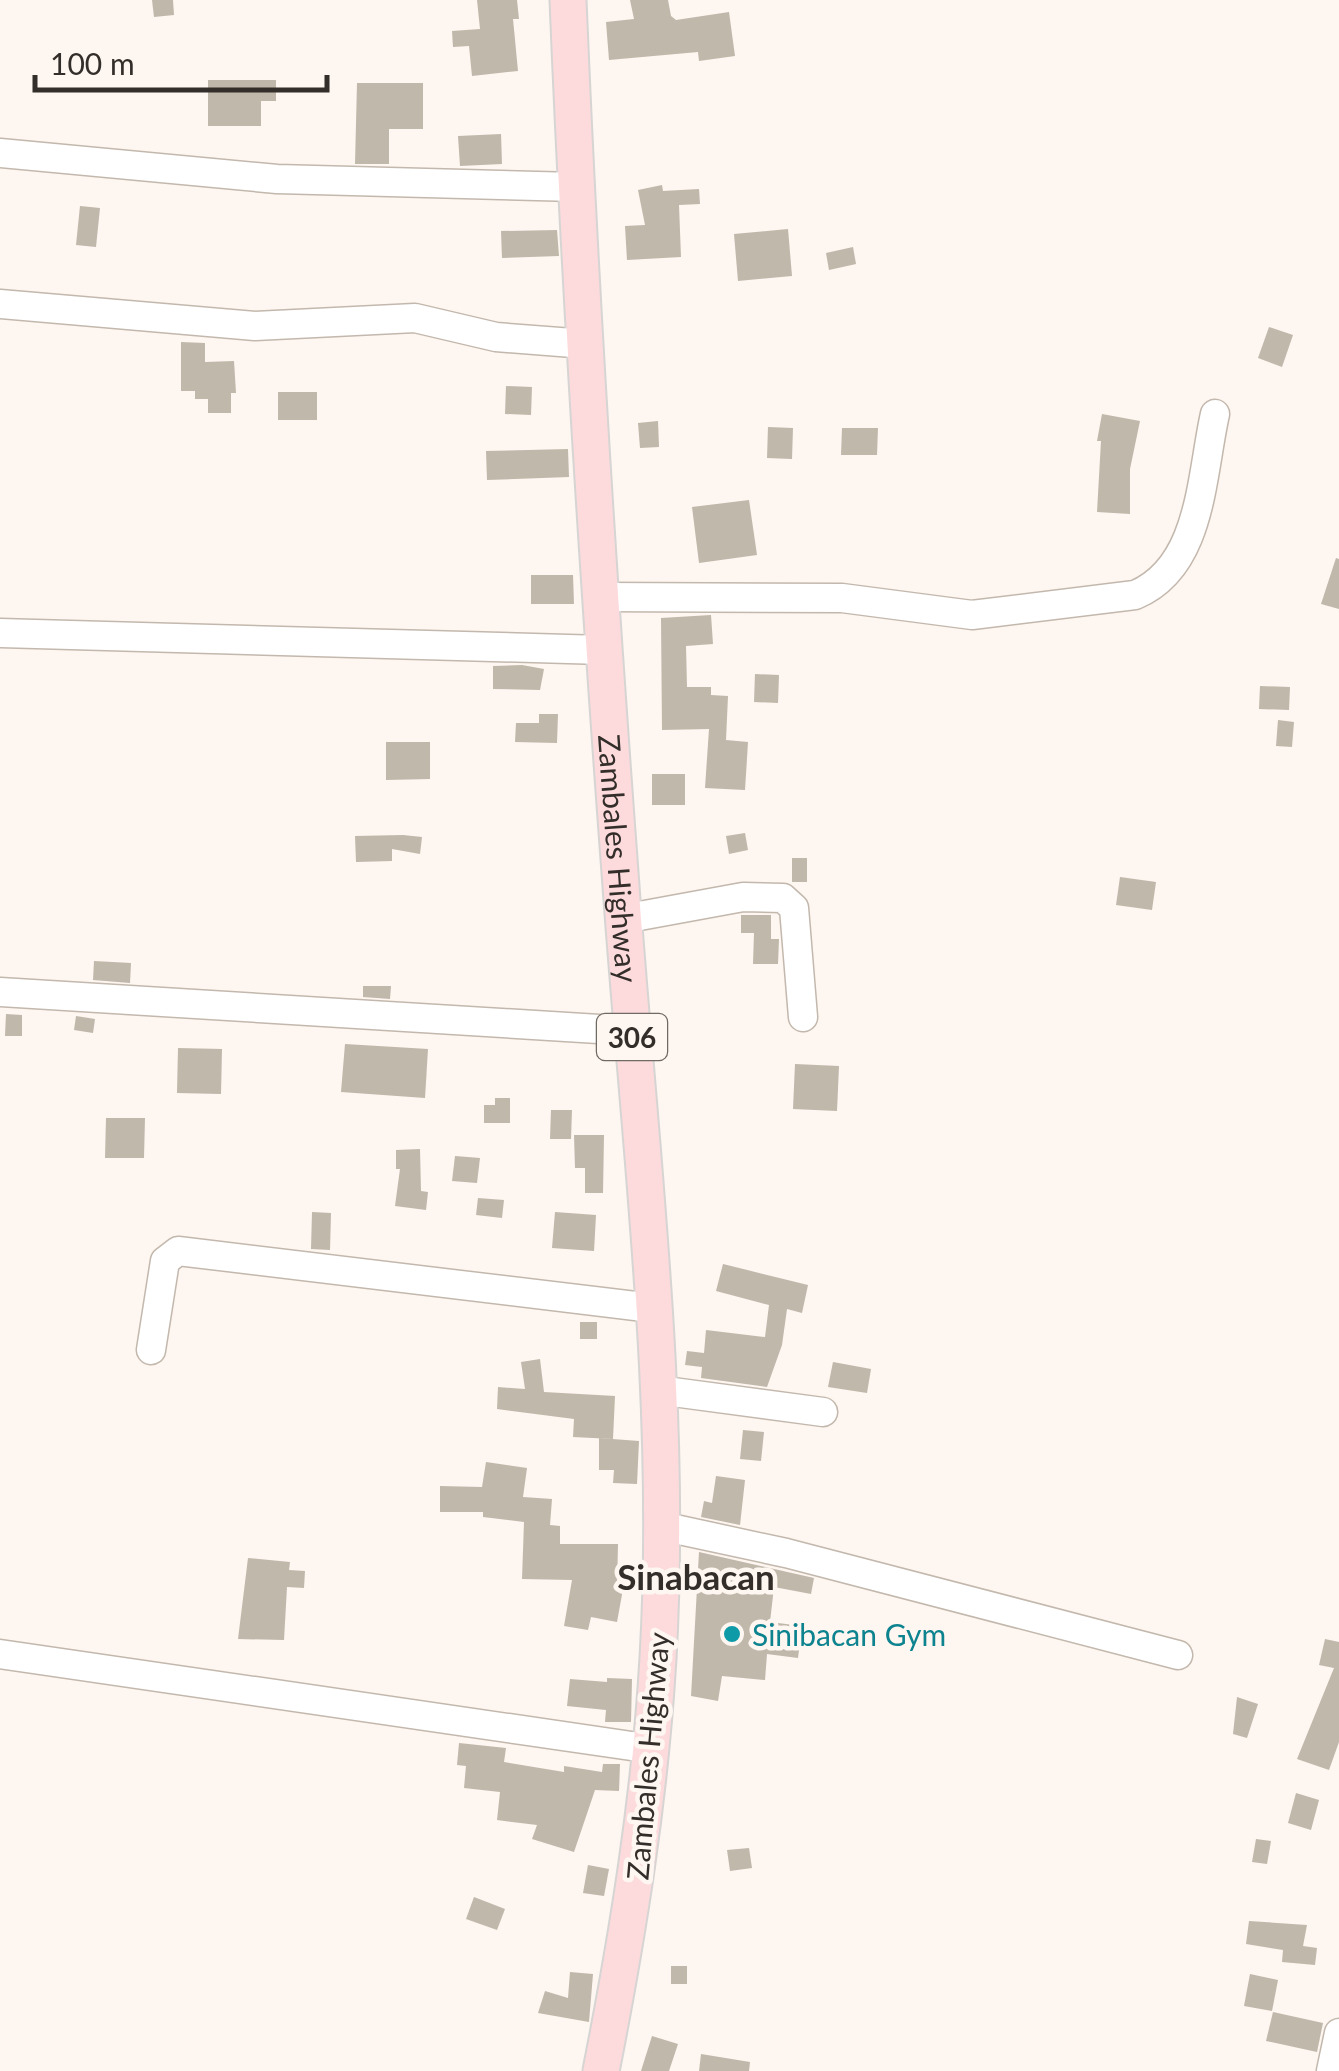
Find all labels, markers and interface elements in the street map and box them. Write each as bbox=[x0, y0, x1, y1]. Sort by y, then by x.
scale bar bbox=[35, 30, 328, 92]
text: 100 m bbox=[50, 45, 135, 81]
street label: Zambales Highway bbox=[592, 733, 646, 984]
road number: 306 bbox=[597, 1014, 667, 1060]
district label: Sinabacan bbox=[617, 1555, 775, 1597]
place label: Sinibacan Gym bbox=[752, 1616, 946, 1652]
marker: Sinibacan Gym bbox=[721, 1623, 743, 1645]
street label: Zambales Highway bbox=[618, 1630, 676, 1881]

